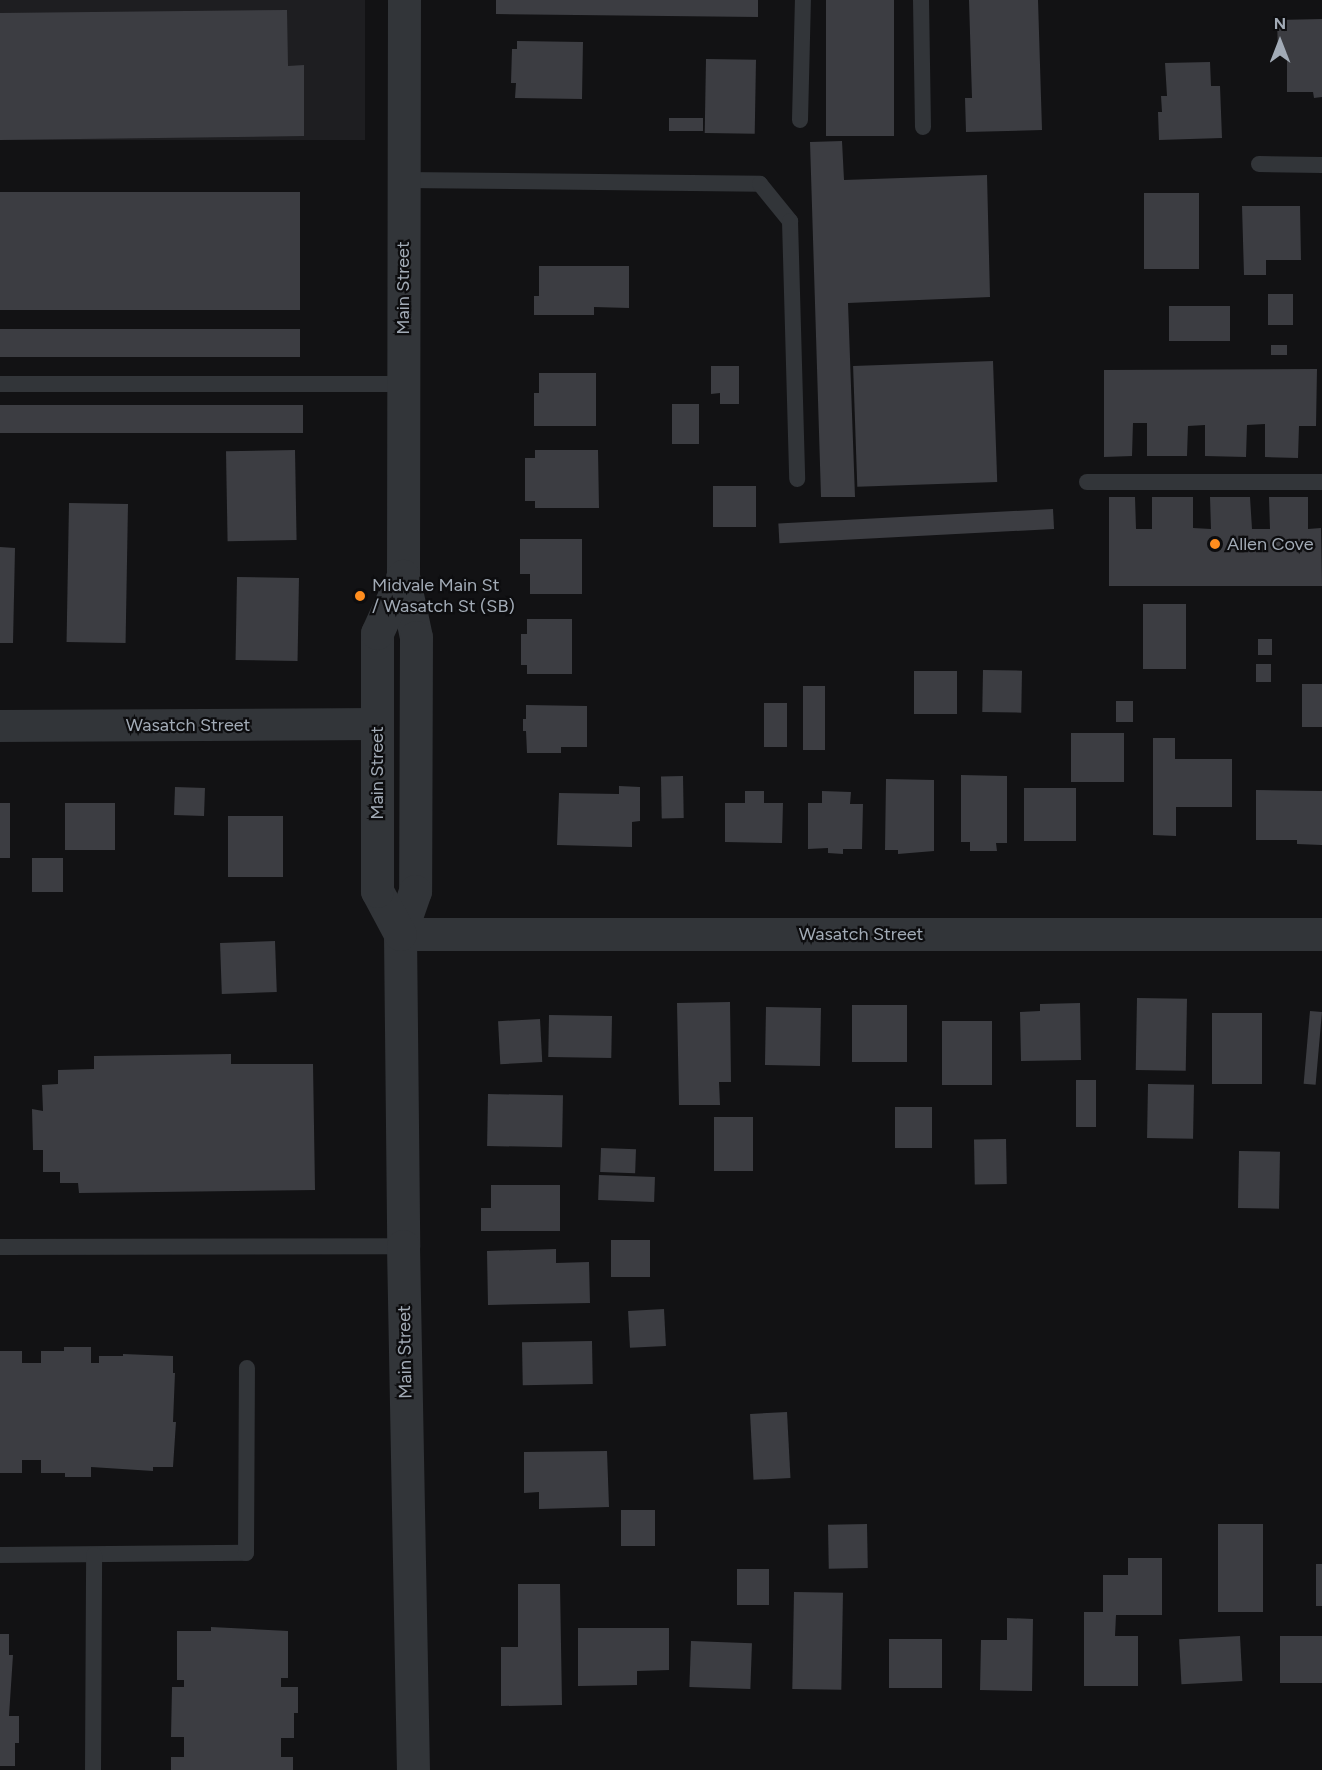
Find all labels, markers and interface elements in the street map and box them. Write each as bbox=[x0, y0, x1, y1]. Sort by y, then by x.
north arrow bbox=[1250, 12, 1310, 72]
text: N bbox=[1274, 14, 1286, 33]
street label: Main Street bbox=[392, 241, 414, 335]
place label: Allen Cove bbox=[1227, 533, 1314, 555]
marker: Allen Cove bbox=[1208, 537, 1222, 551]
place label: Midvale Main St / Wasatch St (SB) bbox=[372, 575, 515, 618]
marker: Midvale Main St / Wasatch St (SB) bbox=[353, 589, 367, 603]
street label: Wasatch Street bbox=[126, 714, 250, 736]
street label: Main Street bbox=[366, 726, 388, 820]
street label: Wasatch Street bbox=[799, 923, 923, 945]
street label: Main Street bbox=[393, 1305, 417, 1399]

